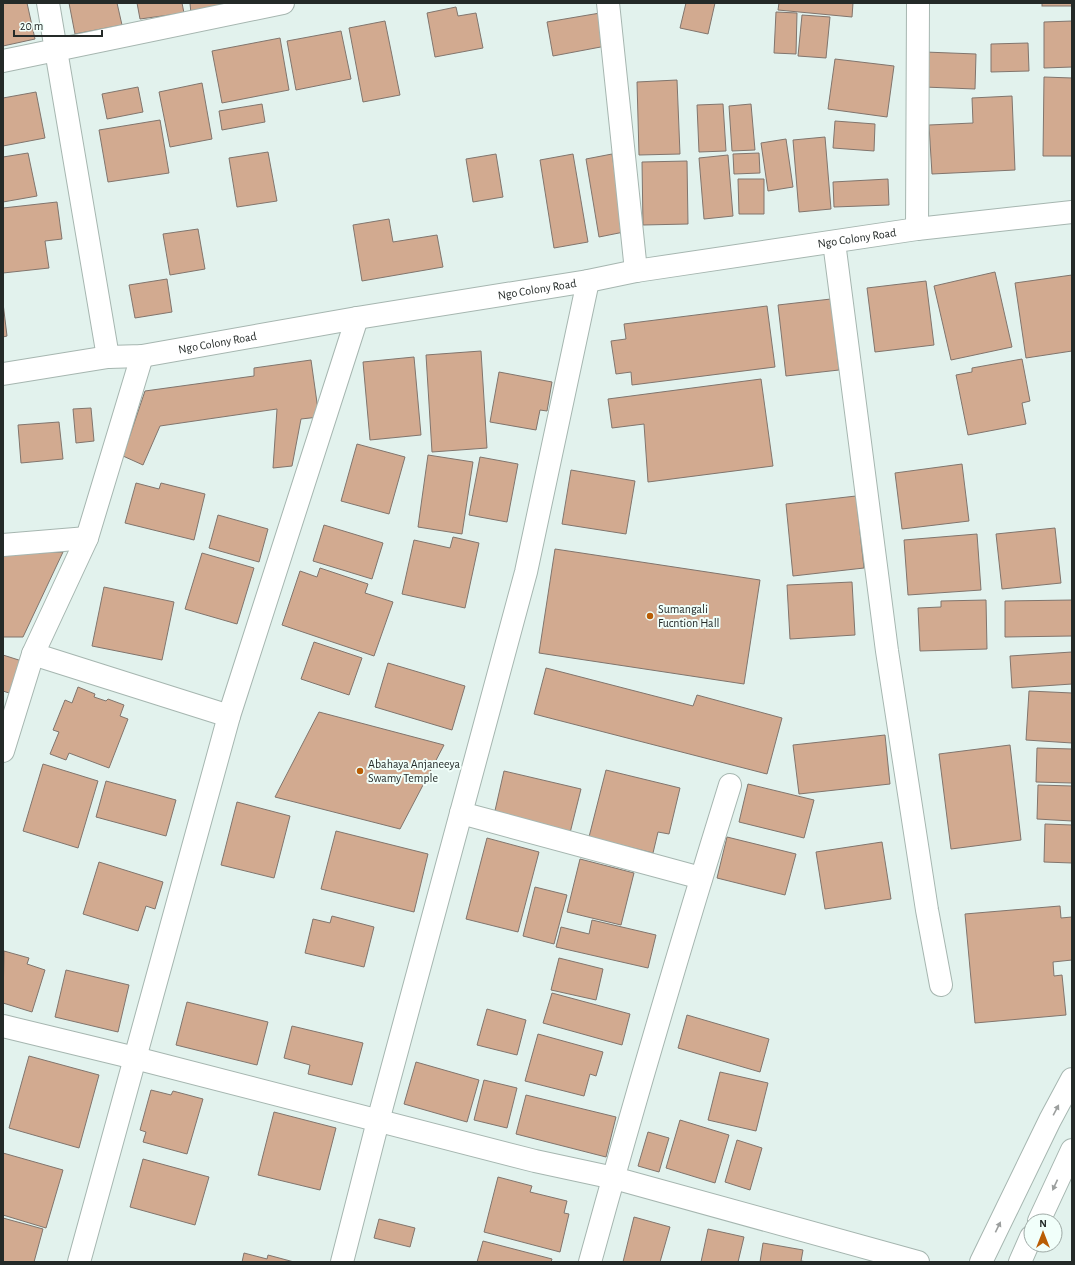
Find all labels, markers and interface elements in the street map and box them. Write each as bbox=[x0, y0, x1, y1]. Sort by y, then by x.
scale bar bbox=[14, 12, 102, 38]
text: 20 m bbox=[20, 20, 43, 32]
street label: Ngo Colony Road bbox=[817, 226, 897, 250]
street label: Ngo Colony Road bbox=[497, 277, 577, 301]
street label: Ngo Colony Road bbox=[177, 330, 258, 355]
place label: Sumangali Fucntion Hall bbox=[658, 603, 720, 629]
marker: Sumangali Fucntion Hall bbox=[645, 611, 655, 621]
place label: Abahaya Anjaneeya Swamy Temple bbox=[368, 758, 461, 785]
marker: Abahaya Anjaneeya Swamy Temple bbox=[355, 766, 365, 776]
one-way arrow bbox=[1052, 1104, 1059, 1116]
one-way arrow bbox=[1052, 1179, 1058, 1190]
north arrow bbox=[1023, 1213, 1063, 1253]
text: N bbox=[1039, 1218, 1047, 1229]
one-way arrow bbox=[995, 1221, 1001, 1233]

